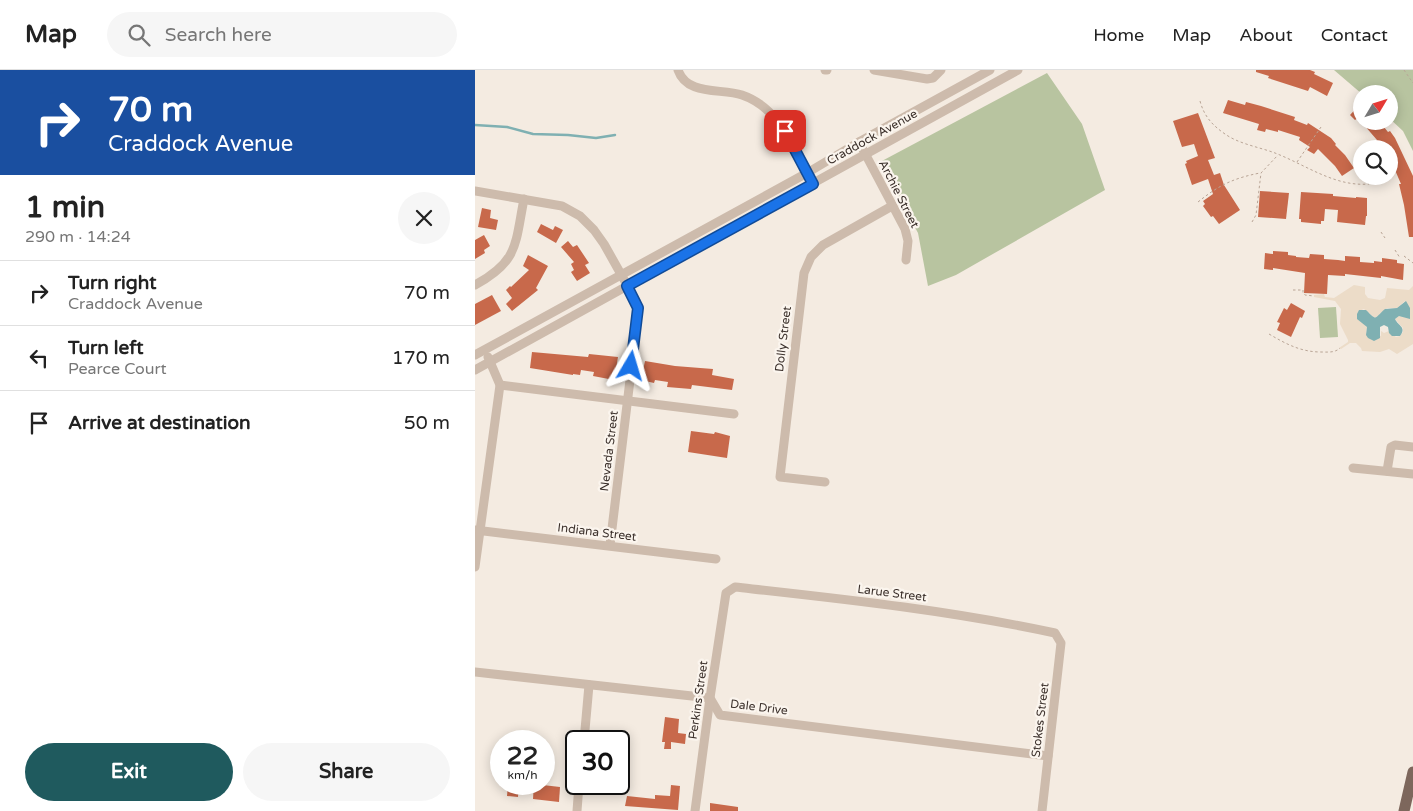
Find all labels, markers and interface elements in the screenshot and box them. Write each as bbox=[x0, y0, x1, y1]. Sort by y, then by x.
search box bbox=[107, 12, 457, 57]
text: Map bbox=[25, 20, 77, 49]
icon: search bbox=[125, 21, 153, 49]
text: Search here bbox=[165, 24, 272, 46]
text: Home bbox=[1093, 24, 1144, 46]
text: Map bbox=[1172, 24, 1211, 46]
text: About bbox=[1239, 24, 1293, 46]
text: Contact bbox=[1321, 24, 1388, 46]
north arrow bbox=[1353, 85, 1397, 130]
map controls bbox=[1353, 85, 1398, 185]
text: 70 m bbox=[108, 89, 193, 131]
icon: right bbox=[25, 90, 90, 155]
street label: Craddock Avenue bbox=[824, 106, 920, 168]
pin bbox=[764, 110, 806, 152]
icon: arrive bbox=[771, 117, 799, 145]
text: Craddock Avenue bbox=[108, 131, 293, 157]
button: search bbox=[1353, 140, 1398, 185]
street label: Archie Street bbox=[876, 158, 922, 231]
text: 1 min bbox=[25, 189, 105, 226]
button: close bbox=[398, 192, 450, 244]
text: 290 m · 14:24 bbox=[25, 227, 131, 247]
text: Turn right bbox=[68, 272, 156, 294]
icon: right bbox=[25, 279, 53, 307]
text: 70 m bbox=[404, 282, 450, 304]
text: Craddock Avenue bbox=[68, 294, 203, 314]
street label: Dolly Street bbox=[772, 305, 794, 373]
text: Turn left bbox=[68, 337, 144, 359]
position arrow bbox=[604, 339, 656, 391]
icon: left bbox=[25, 344, 53, 372]
text: 170 m bbox=[392, 347, 450, 369]
text: Pearce Court bbox=[68, 359, 167, 379]
icon: arrive bbox=[25, 409, 53, 437]
street label: Nevada Street bbox=[597, 410, 621, 492]
text: Arrive at destination bbox=[68, 412, 251, 434]
text: 50 m bbox=[404, 412, 450, 434]
street label: Indiana Street bbox=[557, 520, 638, 544]
street label: Larue Street bbox=[857, 582, 928, 604]
street label: Perkins Street bbox=[686, 659, 711, 740]
street label: Stokes Street bbox=[1028, 681, 1052, 758]
street label: Dale Drive bbox=[729, 697, 789, 718]
speed limit sign: 30 bbox=[565, 730, 630, 795]
text: 22 bbox=[507, 741, 538, 771]
button: Exit bbox=[25, 743, 233, 801]
button: Share bbox=[243, 743, 450, 801]
text: km/h bbox=[507, 768, 538, 782]

